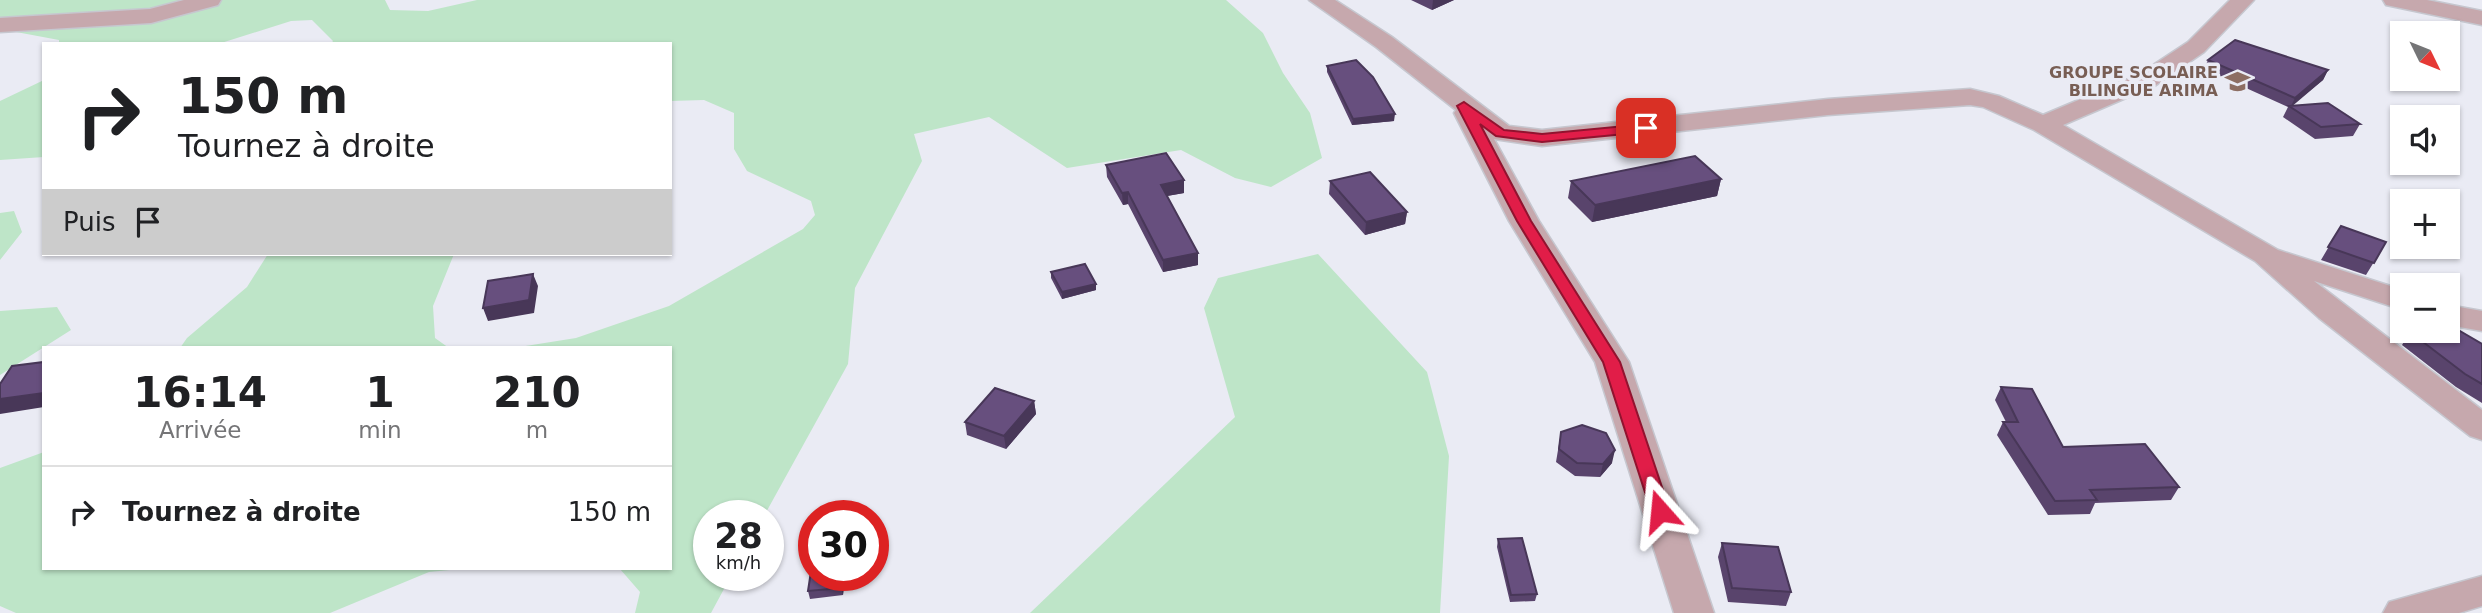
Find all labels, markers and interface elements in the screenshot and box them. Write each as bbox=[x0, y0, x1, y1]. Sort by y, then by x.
north arrow bbox=[2390, 21, 2460, 91]
map controls bbox=[2390, 21, 2460, 343]
place label: GROUPE SCOLAIRE BILINGUE ARIMA bbox=[2049, 63, 2219, 100]
school or university icon: GROUPE SCOLAIRE BILINGUE ARIMA bbox=[2224, 67, 2252, 95]
text: 150 m bbox=[178, 68, 348, 125]
icon: right bbox=[63, 70, 154, 161]
pin bbox=[1616, 98, 1676, 158]
button: sound bbox=[2390, 105, 2460, 175]
icon: arrive bbox=[1627, 109, 1665, 147]
text: Tournez à droite bbox=[178, 127, 435, 165]
button: + bbox=[2390, 189, 2460, 259]
icon: arrive bbox=[129, 203, 167, 241]
text: Puis bbox=[63, 207, 115, 237]
button: − bbox=[2390, 273, 2460, 343]
text: 16:14 bbox=[133, 368, 267, 417]
text: 1 bbox=[365, 368, 395, 417]
text: 210 bbox=[493, 368, 581, 417]
text: Arrivée bbox=[159, 417, 241, 443]
text: min bbox=[358, 417, 402, 443]
text: m bbox=[526, 417, 548, 443]
position arrow bbox=[1623, 474, 1697, 548]
icon: right bbox=[63, 493, 101, 531]
text: Tournez à droite bbox=[122, 497, 361, 527]
text: 150 m bbox=[568, 497, 651, 527]
speed limit sign: 30 bbox=[798, 500, 889, 591]
text: 28 bbox=[714, 516, 763, 556]
text: km/h bbox=[716, 552, 761, 573]

